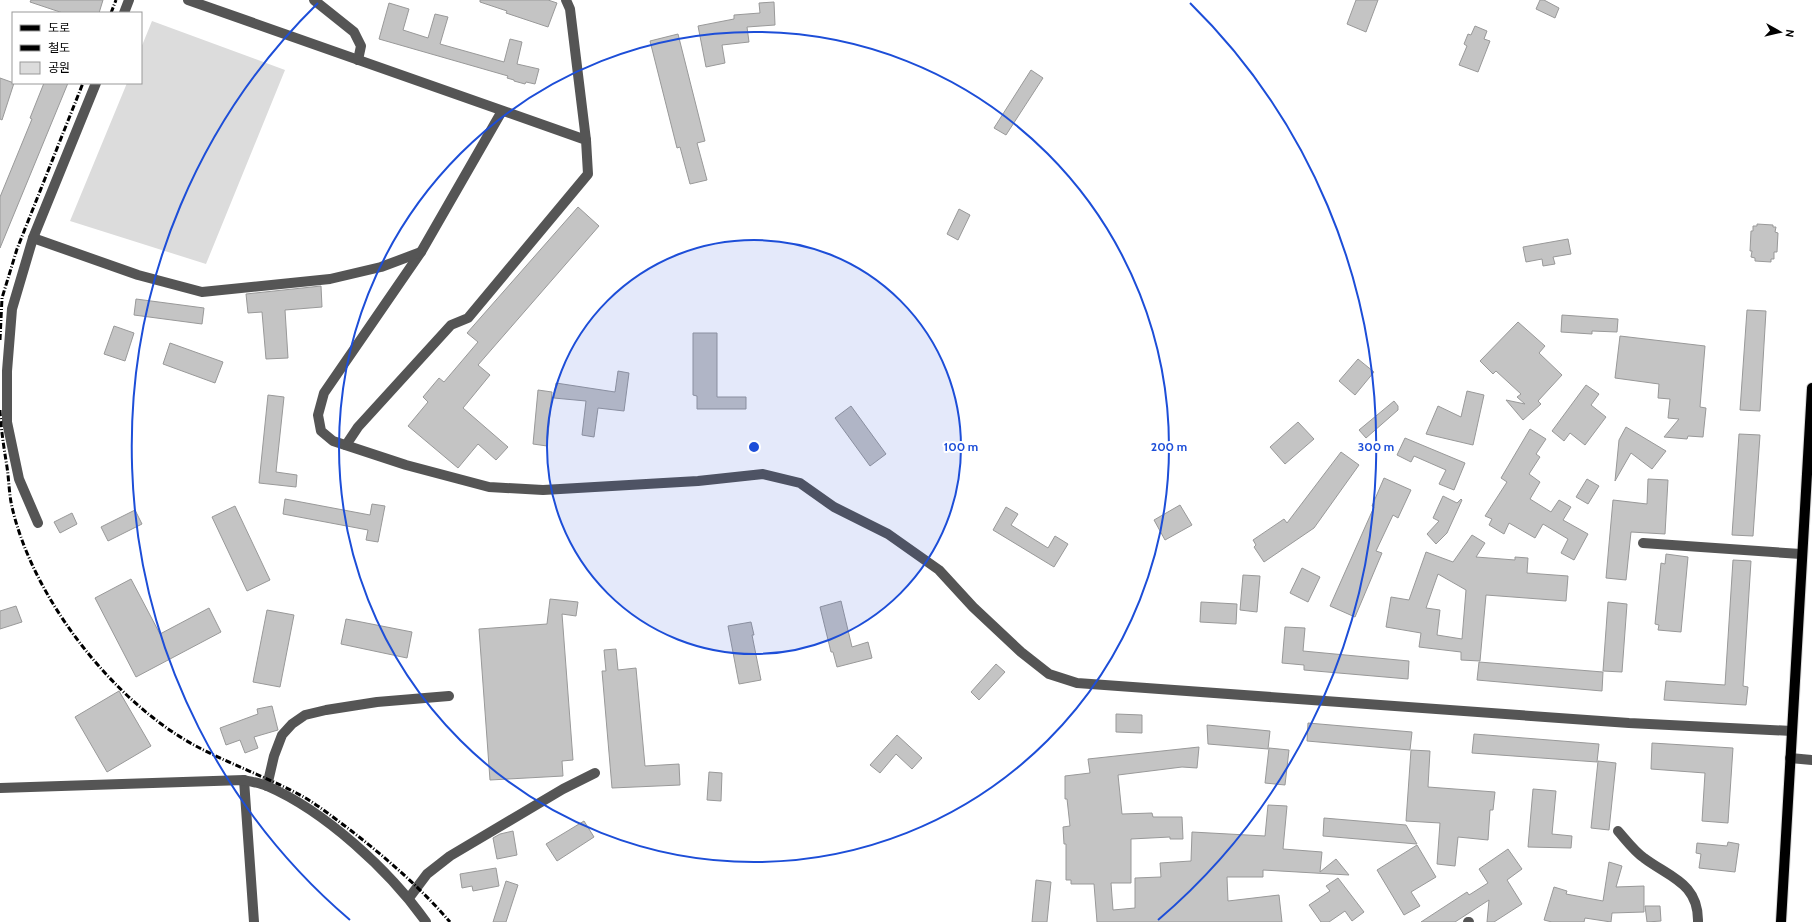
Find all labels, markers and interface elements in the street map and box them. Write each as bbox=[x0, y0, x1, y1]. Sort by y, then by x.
legend bbox=[12, 12, 142, 84]
north arrow bbox=[1760, 12, 1800, 52]
text: 도로 bbox=[48, 20, 70, 35]
text: N bbox=[1782, 29, 1797, 38]
text: 철도 bbox=[48, 40, 70, 55]
text: 공원 bbox=[48, 60, 70, 75]
text: 100 m bbox=[944, 439, 978, 454]
text: 200 m bbox=[1151, 439, 1187, 454]
text: 300 m bbox=[1358, 439, 1394, 454]
centre of rings bbox=[747, 440, 761, 454]

